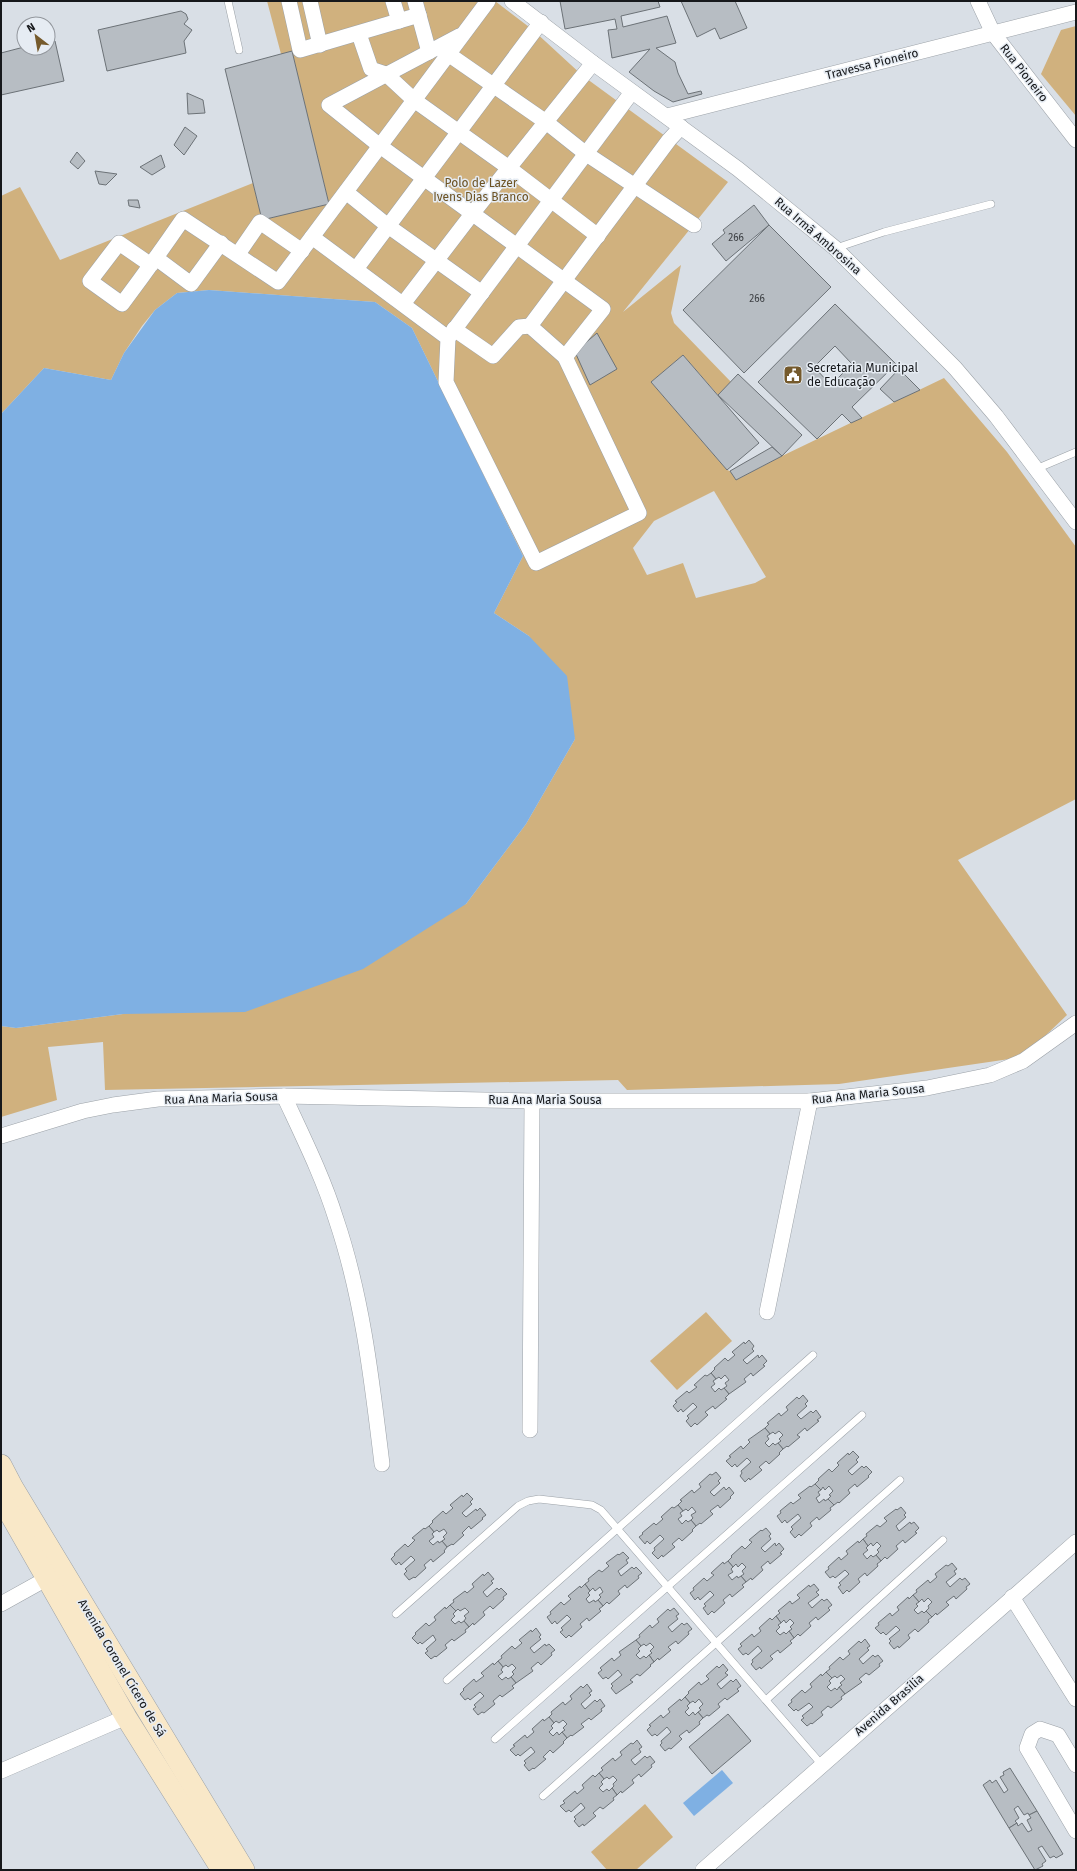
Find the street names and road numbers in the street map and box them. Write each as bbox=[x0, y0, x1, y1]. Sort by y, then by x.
street label: Rua Pioneiro bbox=[997, 41, 1051, 105]
street label: Travessa Pioneiro bbox=[824, 46, 920, 82]
street label: Rua Irmã Ambrosina bbox=[772, 195, 864, 277]
street label: Rua Ana Maria Sousa bbox=[811, 1081, 925, 1107]
street label: Rua Ana Maria Sousa bbox=[164, 1089, 278, 1107]
street label: Rua Ana Maria Sousa bbox=[488, 1093, 602, 1107]
street label: Avenida Coronel Cícero de Sá bbox=[75, 1597, 169, 1739]
street label: Avenida Brasília bbox=[852, 1671, 926, 1739]

